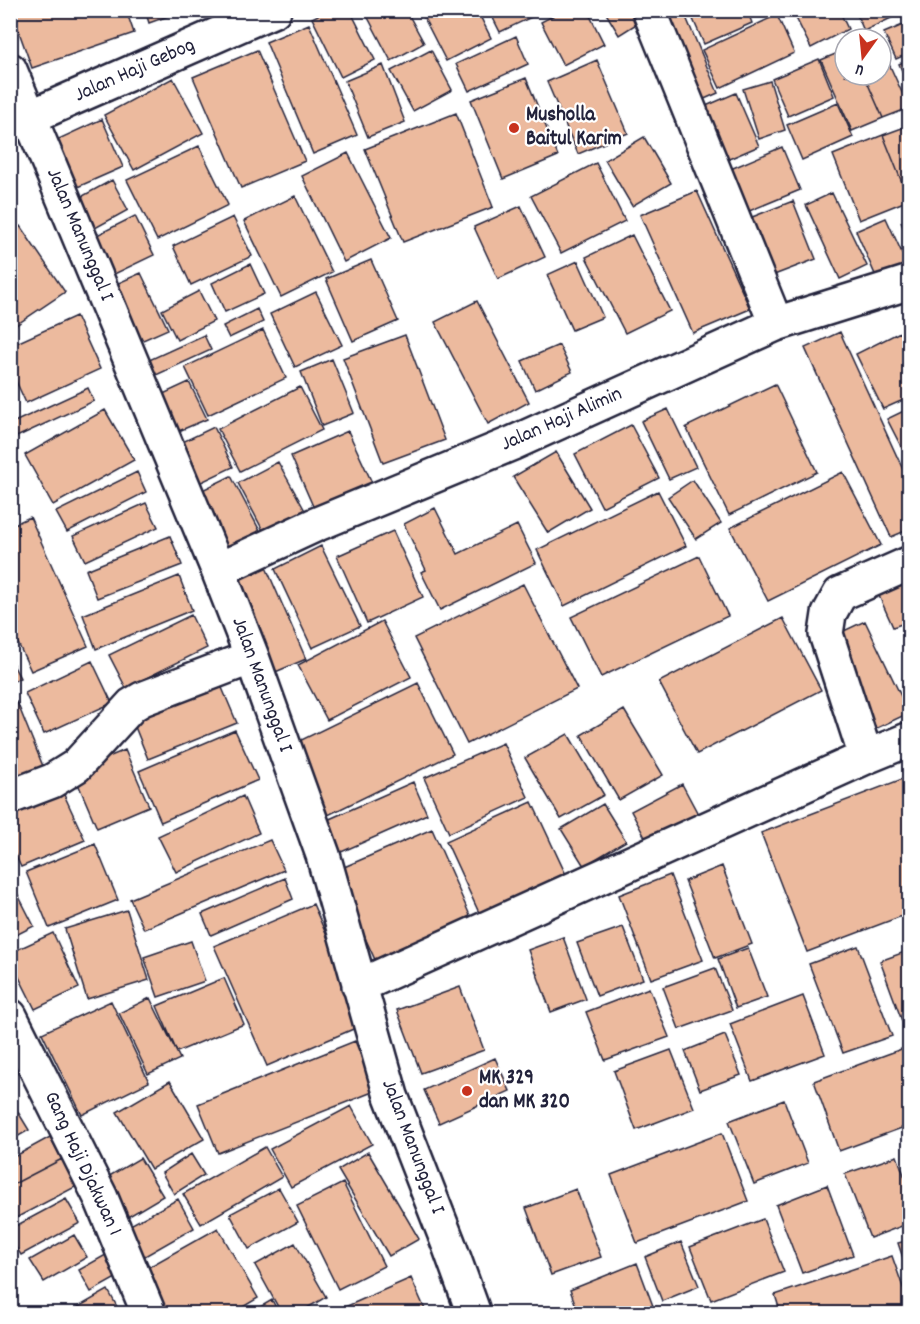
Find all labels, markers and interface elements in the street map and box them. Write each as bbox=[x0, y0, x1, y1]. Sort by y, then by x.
north arrow bbox=[833, 27, 893, 87]
street label: Jalan Haji Gebog bbox=[70, 31, 200, 111]
text: U bbox=[853, 57, 866, 81]
place label: Musholla Baitul Karim bbox=[526, 101, 622, 155]
marker: Musholla Baitul Karim bbox=[507, 121, 521, 135]
street label: Jalan Manunggal I bbox=[37, 164, 121, 307]
street label: Jalan Haji Alimin bbox=[497, 380, 627, 460]
street label: Jalan Manunggal I bbox=[223, 613, 300, 757]
place label: MK 329 dan MK 320 bbox=[479, 1064, 570, 1118]
street label: Jalan Manunggal I bbox=[373, 1075, 452, 1219]
marker: MK 329 dan MK 320 bbox=[460, 1084, 474, 1098]
street label: Gang Haji Djakwan 1 bbox=[35, 1087, 129, 1241]

